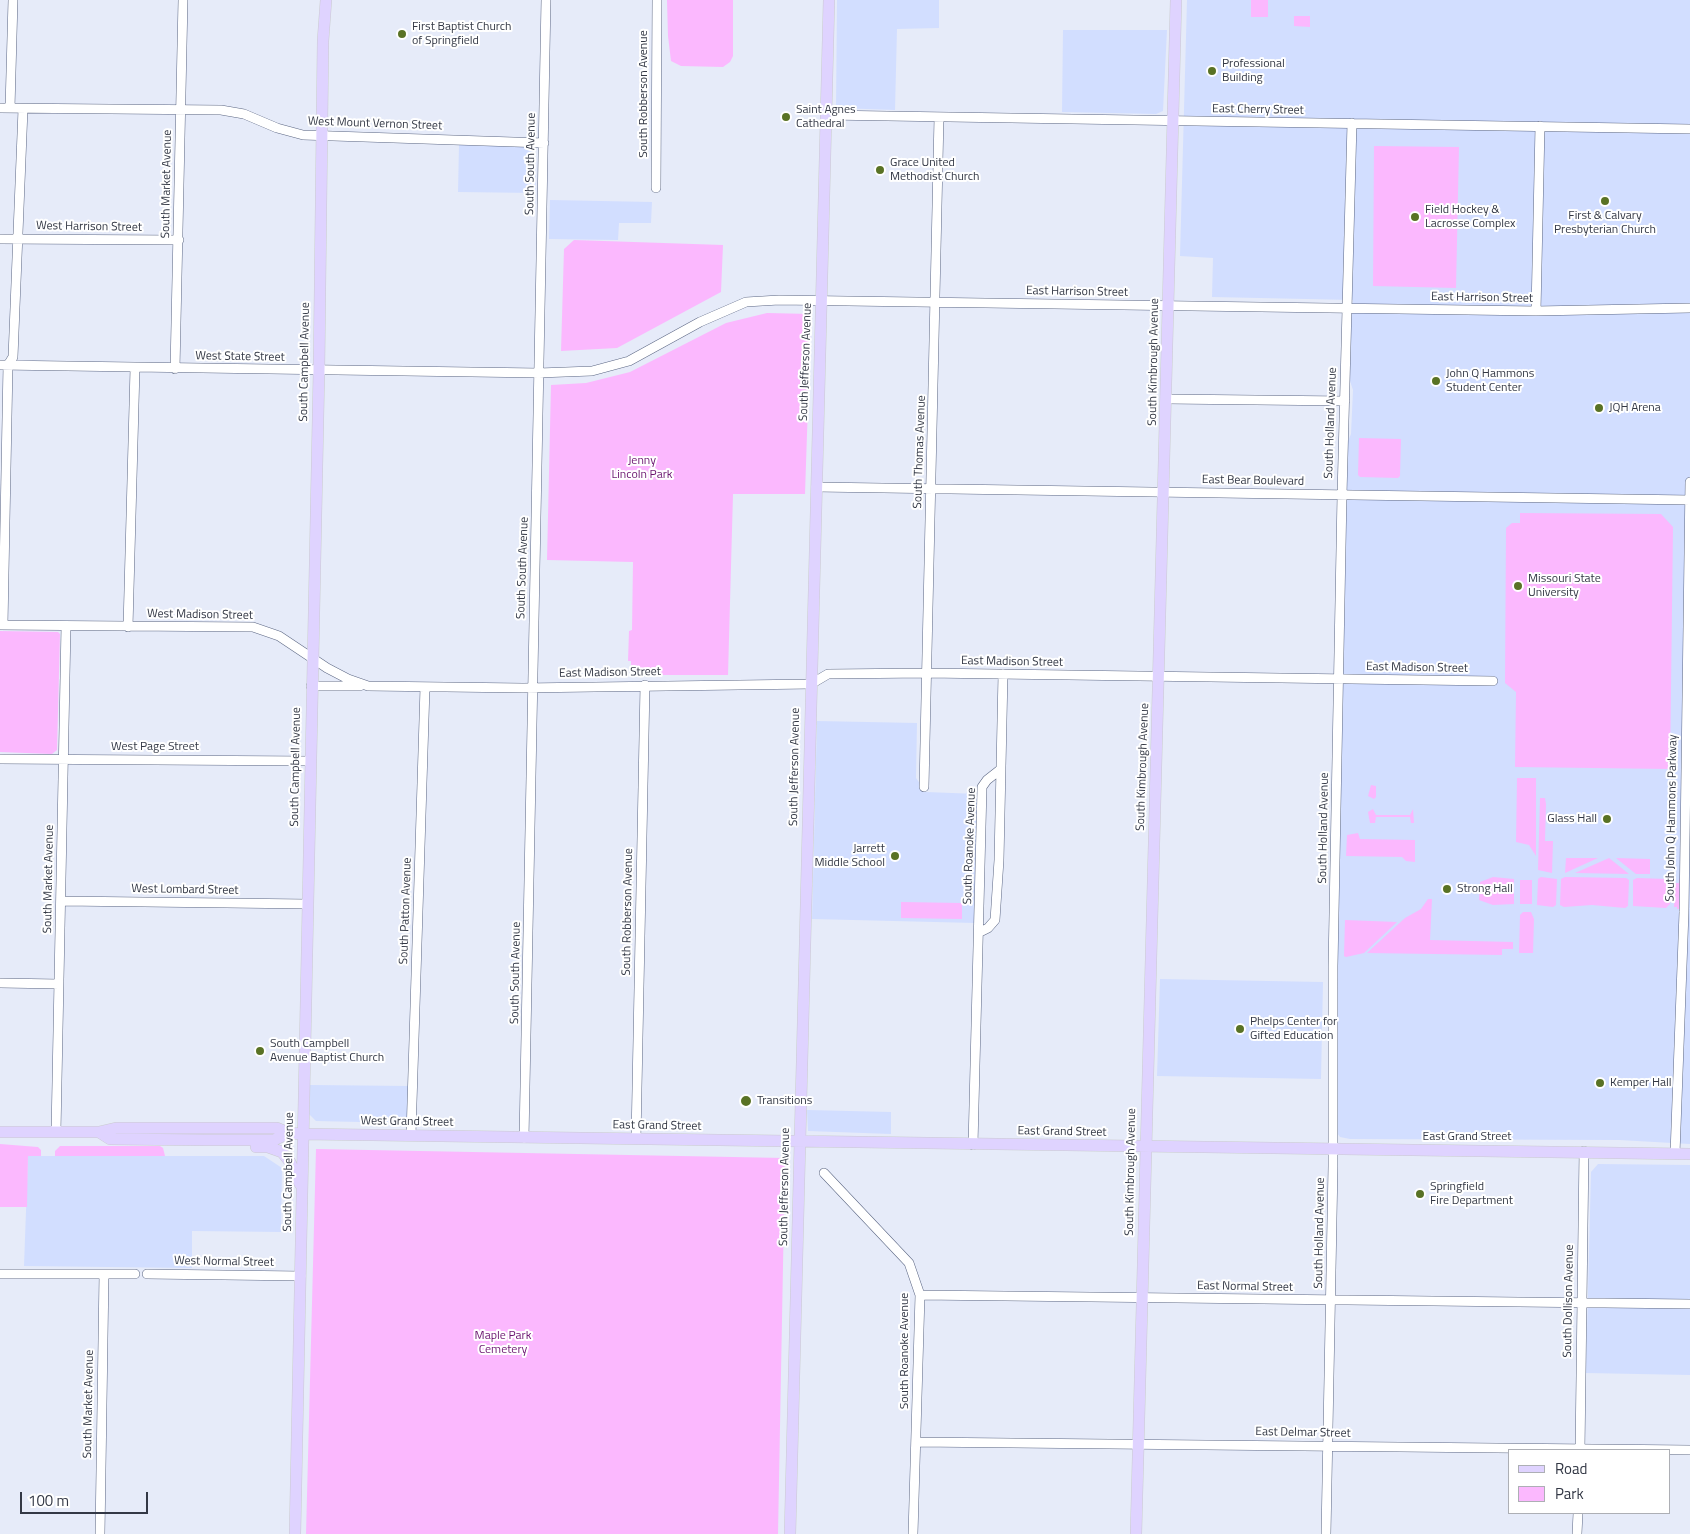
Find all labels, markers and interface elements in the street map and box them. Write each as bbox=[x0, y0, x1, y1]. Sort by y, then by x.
place label: First Baptist Church of Springfield bbox=[412, 20, 512, 48]
marker: First Baptist Church of Springfield bbox=[396, 28, 408, 40]
street label: South Robberson Avenue bbox=[637, 30, 651, 158]
place label: Professional Building bbox=[1222, 57, 1285, 85]
marker: Professional Building bbox=[1206, 65, 1218, 77]
street label: East Cherry Street bbox=[1212, 102, 1304, 118]
place label: Saint Agnes Cathedral bbox=[796, 103, 856, 131]
marker: Saint Agnes Cathedral bbox=[780, 111, 792, 123]
street label: South South Avenue bbox=[523, 113, 539, 215]
street label: West Mount Vernon Street bbox=[308, 114, 442, 134]
street label: South Market Avenue bbox=[159, 130, 175, 238]
place label: Grace United Methodist Church bbox=[890, 156, 979, 184]
marker: Grace United Methodist Church bbox=[874, 164, 886, 176]
marker: First & Calvary Presbyterian Church bbox=[1599, 195, 1611, 207]
place label: Field Hockey & Lacrosse Complex bbox=[1425, 203, 1516, 231]
place label: First & Calvary Presbyterian Church bbox=[1554, 209, 1656, 237]
marker: Field Hockey & Lacrosse Complex bbox=[1409, 211, 1421, 223]
street label: West Harrison Street bbox=[36, 219, 142, 235]
street label: East Harrison Street bbox=[1026, 284, 1128, 300]
street label: East Harrison Street bbox=[1431, 290, 1533, 306]
street label: South Kimbrough Avenue bbox=[1146, 298, 1162, 426]
street label: South Campbell Avenue bbox=[297, 302, 313, 422]
street label: South Jefferson Avenue bbox=[797, 303, 815, 421]
street label: West State Street bbox=[195, 349, 285, 365]
street label: South Holland Avenue bbox=[1322, 367, 1340, 479]
place label: John Q Hammons Student Center bbox=[1446, 367, 1534, 395]
marker: John Q Hammons Student Center bbox=[1430, 375, 1442, 387]
street label: South Thomas Avenue bbox=[911, 395, 929, 509]
place label: JQH Arena bbox=[1609, 401, 1661, 415]
marker: JQH Arena bbox=[1593, 402, 1605, 414]
park label: Jenny Lincoln Park bbox=[611, 454, 673, 482]
street label: East Bear Boulevard bbox=[1202, 473, 1304, 489]
street label: South South Avenue bbox=[514, 517, 532, 619]
place label: Missouri State University bbox=[1528, 572, 1601, 600]
marker: Missouri State University bbox=[1512, 580, 1524, 592]
street label: West Madison Street bbox=[147, 607, 253, 623]
street label: East Madison Street bbox=[961, 654, 1063, 670]
street label: East Madison Street bbox=[1366, 660, 1468, 676]
street label: East Madison Street bbox=[559, 665, 661, 681]
street label: South Kimbrough Avenue bbox=[1134, 703, 1152, 831]
street label: South Campbell Avenue bbox=[288, 707, 304, 827]
street label: South Jefferson Avenue bbox=[787, 708, 803, 826]
street label: South John Q Hammons Parkway bbox=[1663, 734, 1681, 902]
street label: West Page Street bbox=[111, 740, 199, 754]
street label: South Holland Avenue bbox=[1316, 772, 1332, 884]
street label: South Roanoke Avenue bbox=[961, 787, 979, 905]
place label: Glass Hall bbox=[1547, 812, 1597, 826]
marker: Glass Hall bbox=[1601, 813, 1613, 825]
street label: South Market Avenue bbox=[41, 825, 57, 933]
place label: Jarrett Middle School bbox=[815, 842, 885, 870]
street label: South Robberson Avenue bbox=[620, 848, 636, 976]
marker: Jarrett Middle School bbox=[889, 850, 901, 862]
street label: South Patton Avenue bbox=[397, 857, 415, 965]
street label: West Lombard Street bbox=[131, 882, 239, 898]
place label: Strong Hall bbox=[1457, 882, 1513, 896]
marker: Strong Hall bbox=[1441, 883, 1453, 895]
street label: South South Avenue bbox=[508, 922, 524, 1024]
place label: Phelps Center for Gifted Education bbox=[1250, 1015, 1337, 1043]
marker: Phelps Center for Gifted Education bbox=[1234, 1023, 1246, 1035]
place label: South Campbell Avenue Baptist Church bbox=[270, 1037, 384, 1065]
marker: South Campbell Avenue Baptist Church bbox=[254, 1045, 266, 1057]
place label: Kemper Hall bbox=[1610, 1076, 1672, 1090]
marker: Kemper Hall bbox=[1594, 1077, 1606, 1089]
marker: Transitions bbox=[739, 1094, 753, 1108]
place label: Transitions bbox=[757, 1094, 812, 1108]
street label: South Kimbrough Avenue bbox=[1123, 1108, 1139, 1236]
street label: South Campbell Avenue bbox=[281, 1112, 297, 1232]
street label: West Grand Street bbox=[360, 1114, 454, 1130]
street label: East Grand Street bbox=[612, 1118, 702, 1134]
street label: East Grand Street bbox=[1017, 1124, 1107, 1140]
street label: South Jefferson Avenue bbox=[777, 1128, 793, 1246]
street label: East Grand Street bbox=[1422, 1130, 1512, 1144]
street label: South Holland Avenue bbox=[1312, 1177, 1328, 1289]
place label: Springfield Fire Department bbox=[1430, 1180, 1513, 1208]
marker: Springfield Fire Department bbox=[1414, 1188, 1426, 1200]
street label: South Dollison Avenue bbox=[1561, 1244, 1577, 1358]
street label: West Normal Street bbox=[174, 1254, 274, 1270]
street label: East Normal Street bbox=[1197, 1279, 1293, 1295]
street label: South Roanoke Avenue bbox=[898, 1293, 912, 1409]
park label: Maple Park Cemetery bbox=[475, 1329, 531, 1357]
street label: South Market Avenue bbox=[81, 1350, 97, 1458]
street label: East Delmar Street bbox=[1255, 1425, 1351, 1441]
legend bbox=[1508, 1449, 1670, 1514]
text: Road bbox=[1555, 1457, 1587, 1480]
scale bar bbox=[22, 1482, 150, 1514]
text: Park bbox=[1555, 1482, 1584, 1505]
text: 100 m bbox=[28, 1489, 69, 1512]

